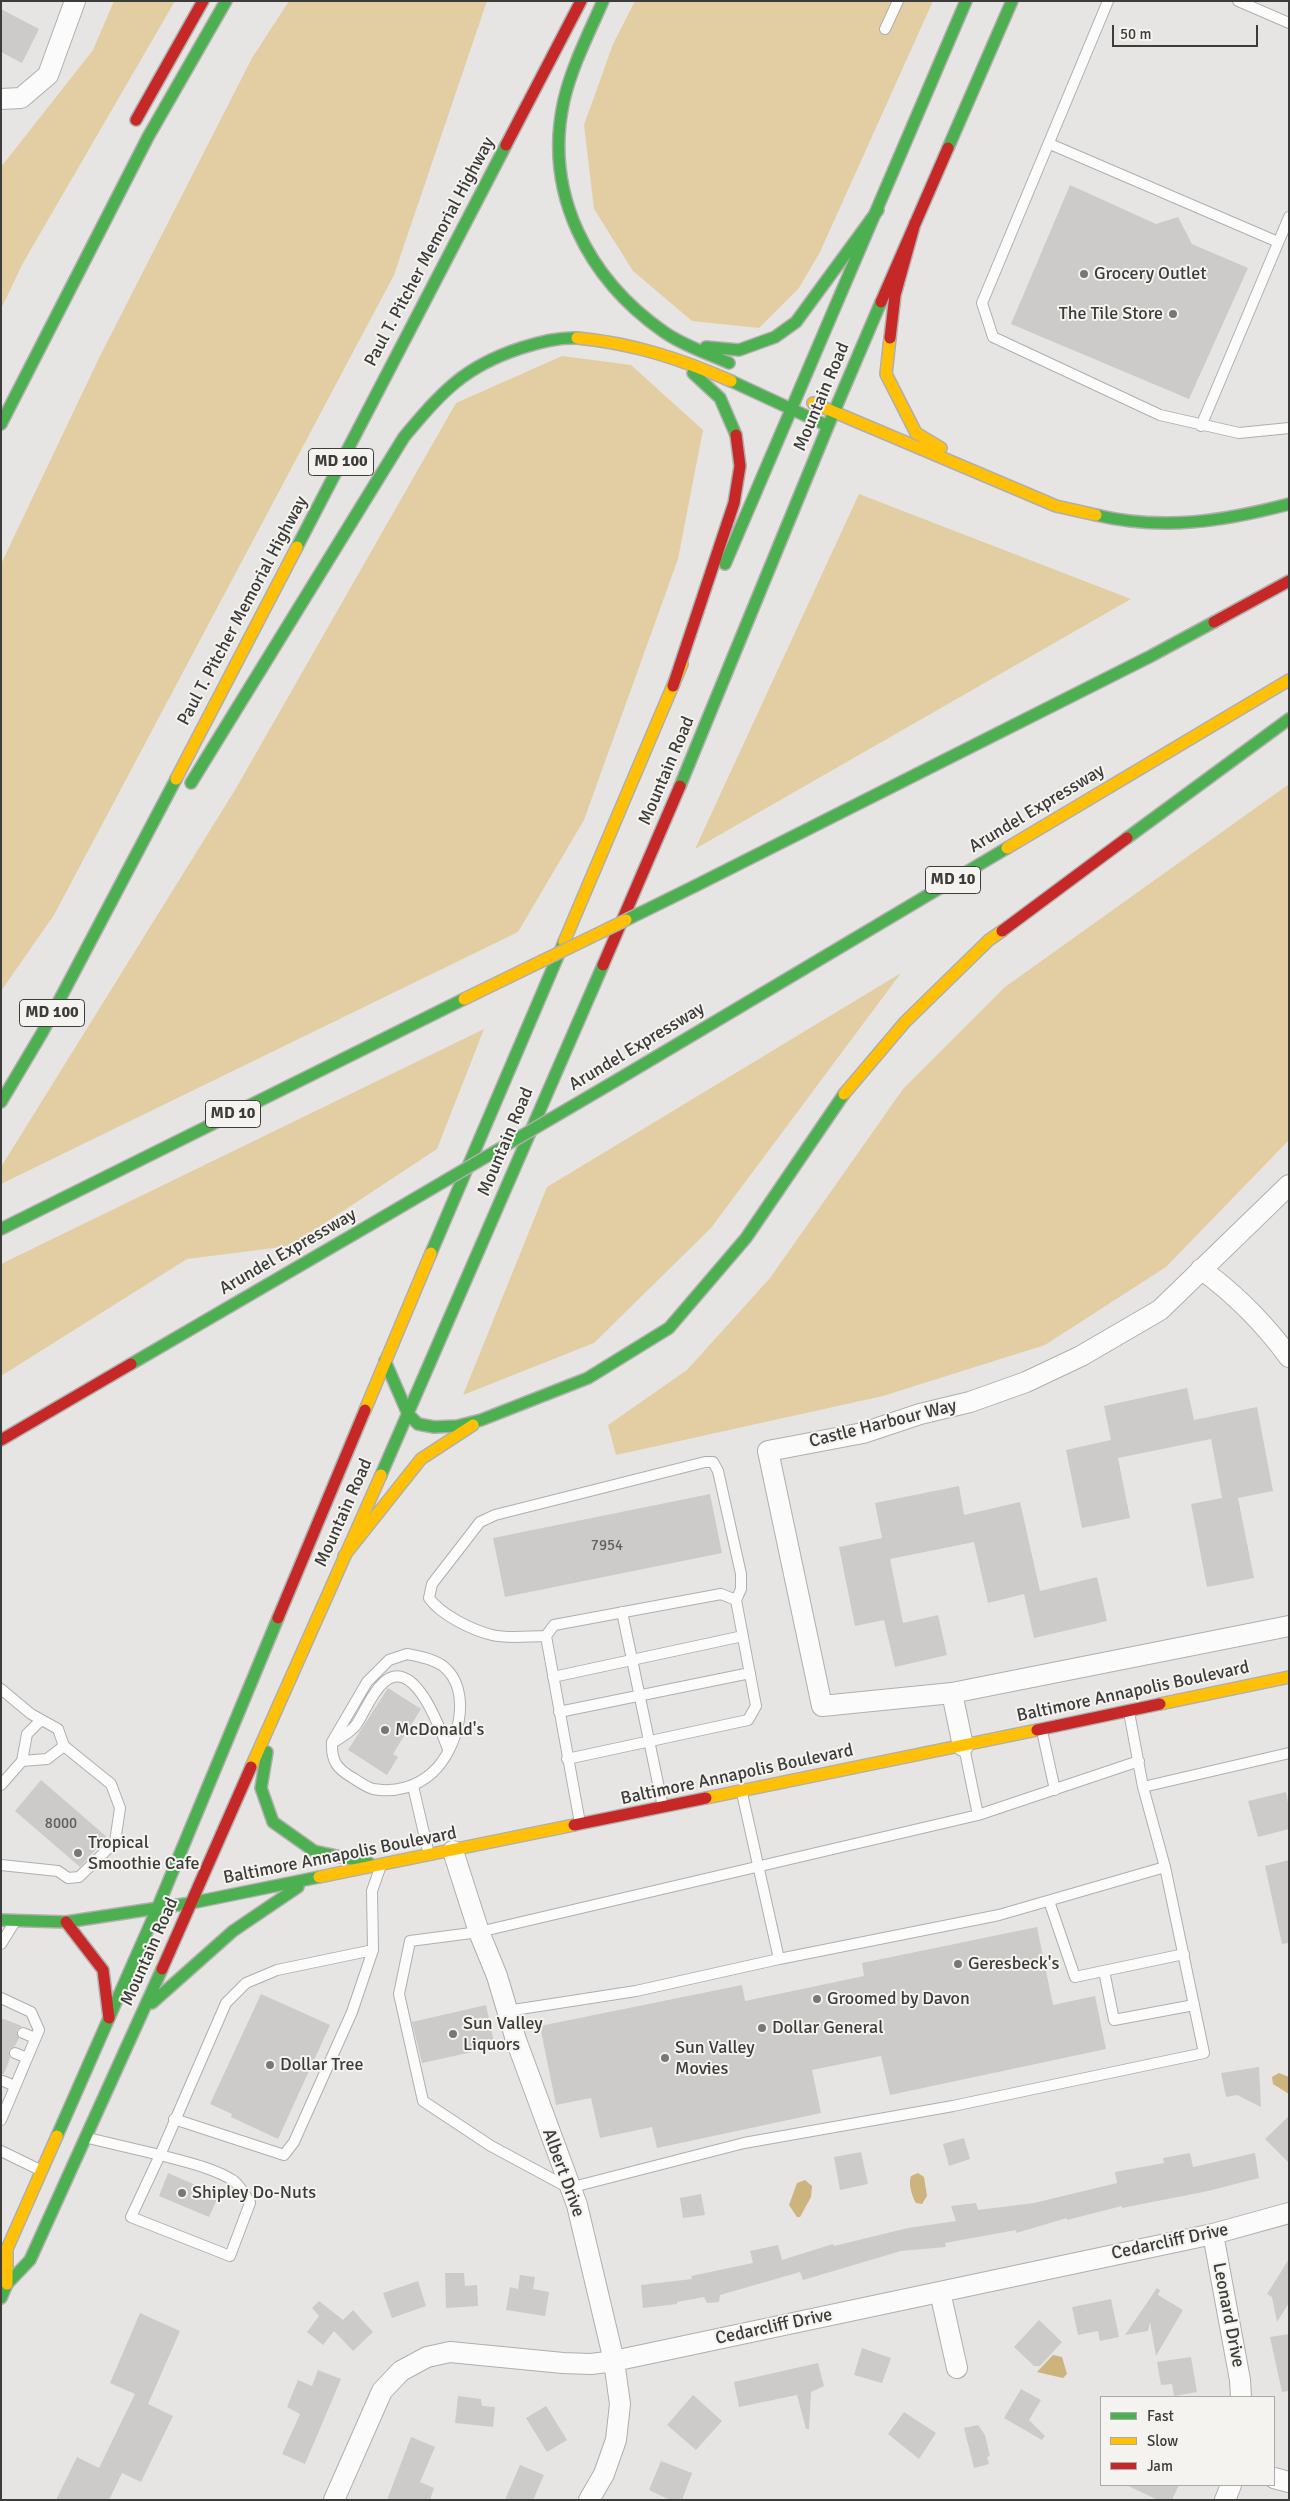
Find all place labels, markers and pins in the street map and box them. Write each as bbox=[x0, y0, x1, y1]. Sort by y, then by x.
place label: Grocery Outlet bbox=[1094, 263, 1206, 285]
marker: Grocery Outlet bbox=[1078, 268, 1090, 280]
place label: The Tile Store bbox=[1059, 303, 1163, 325]
marker: The Tile Store bbox=[1167, 308, 1179, 320]
place label: McDonald's bbox=[395, 1719, 484, 1741]
marker: McDonald's bbox=[379, 1724, 391, 1736]
place label: Tropical Smoothie Cafe bbox=[88, 1832, 200, 1875]
marker: Tropical Smoothie Cafe bbox=[72, 1847, 84, 1859]
place label: Geresbeck's bbox=[968, 1953, 1059, 1975]
marker: Geresbeck's bbox=[952, 1958, 964, 1970]
place label: Groomed by Davon bbox=[827, 1988, 970, 2010]
marker: Groomed by Davon bbox=[811, 1993, 823, 2005]
place label: Sun Valley Liquors bbox=[463, 2013, 543, 2056]
place label: Dollar General bbox=[772, 2017, 883, 2039]
marker: Dollar General bbox=[756, 2022, 768, 2034]
marker: Sun Valley Liquors bbox=[447, 2028, 459, 2040]
place label: Sun Valley Movies bbox=[675, 2037, 755, 2080]
marker: Sun Valley Movies bbox=[659, 2052, 671, 2064]
place label: Dollar Tree bbox=[280, 2054, 363, 2076]
marker: Dollar Tree bbox=[264, 2059, 276, 2071]
place label: Shipley Do-Nuts bbox=[192, 2182, 316, 2204]
marker: Shipley Do-Nuts bbox=[176, 2187, 188, 2199]

